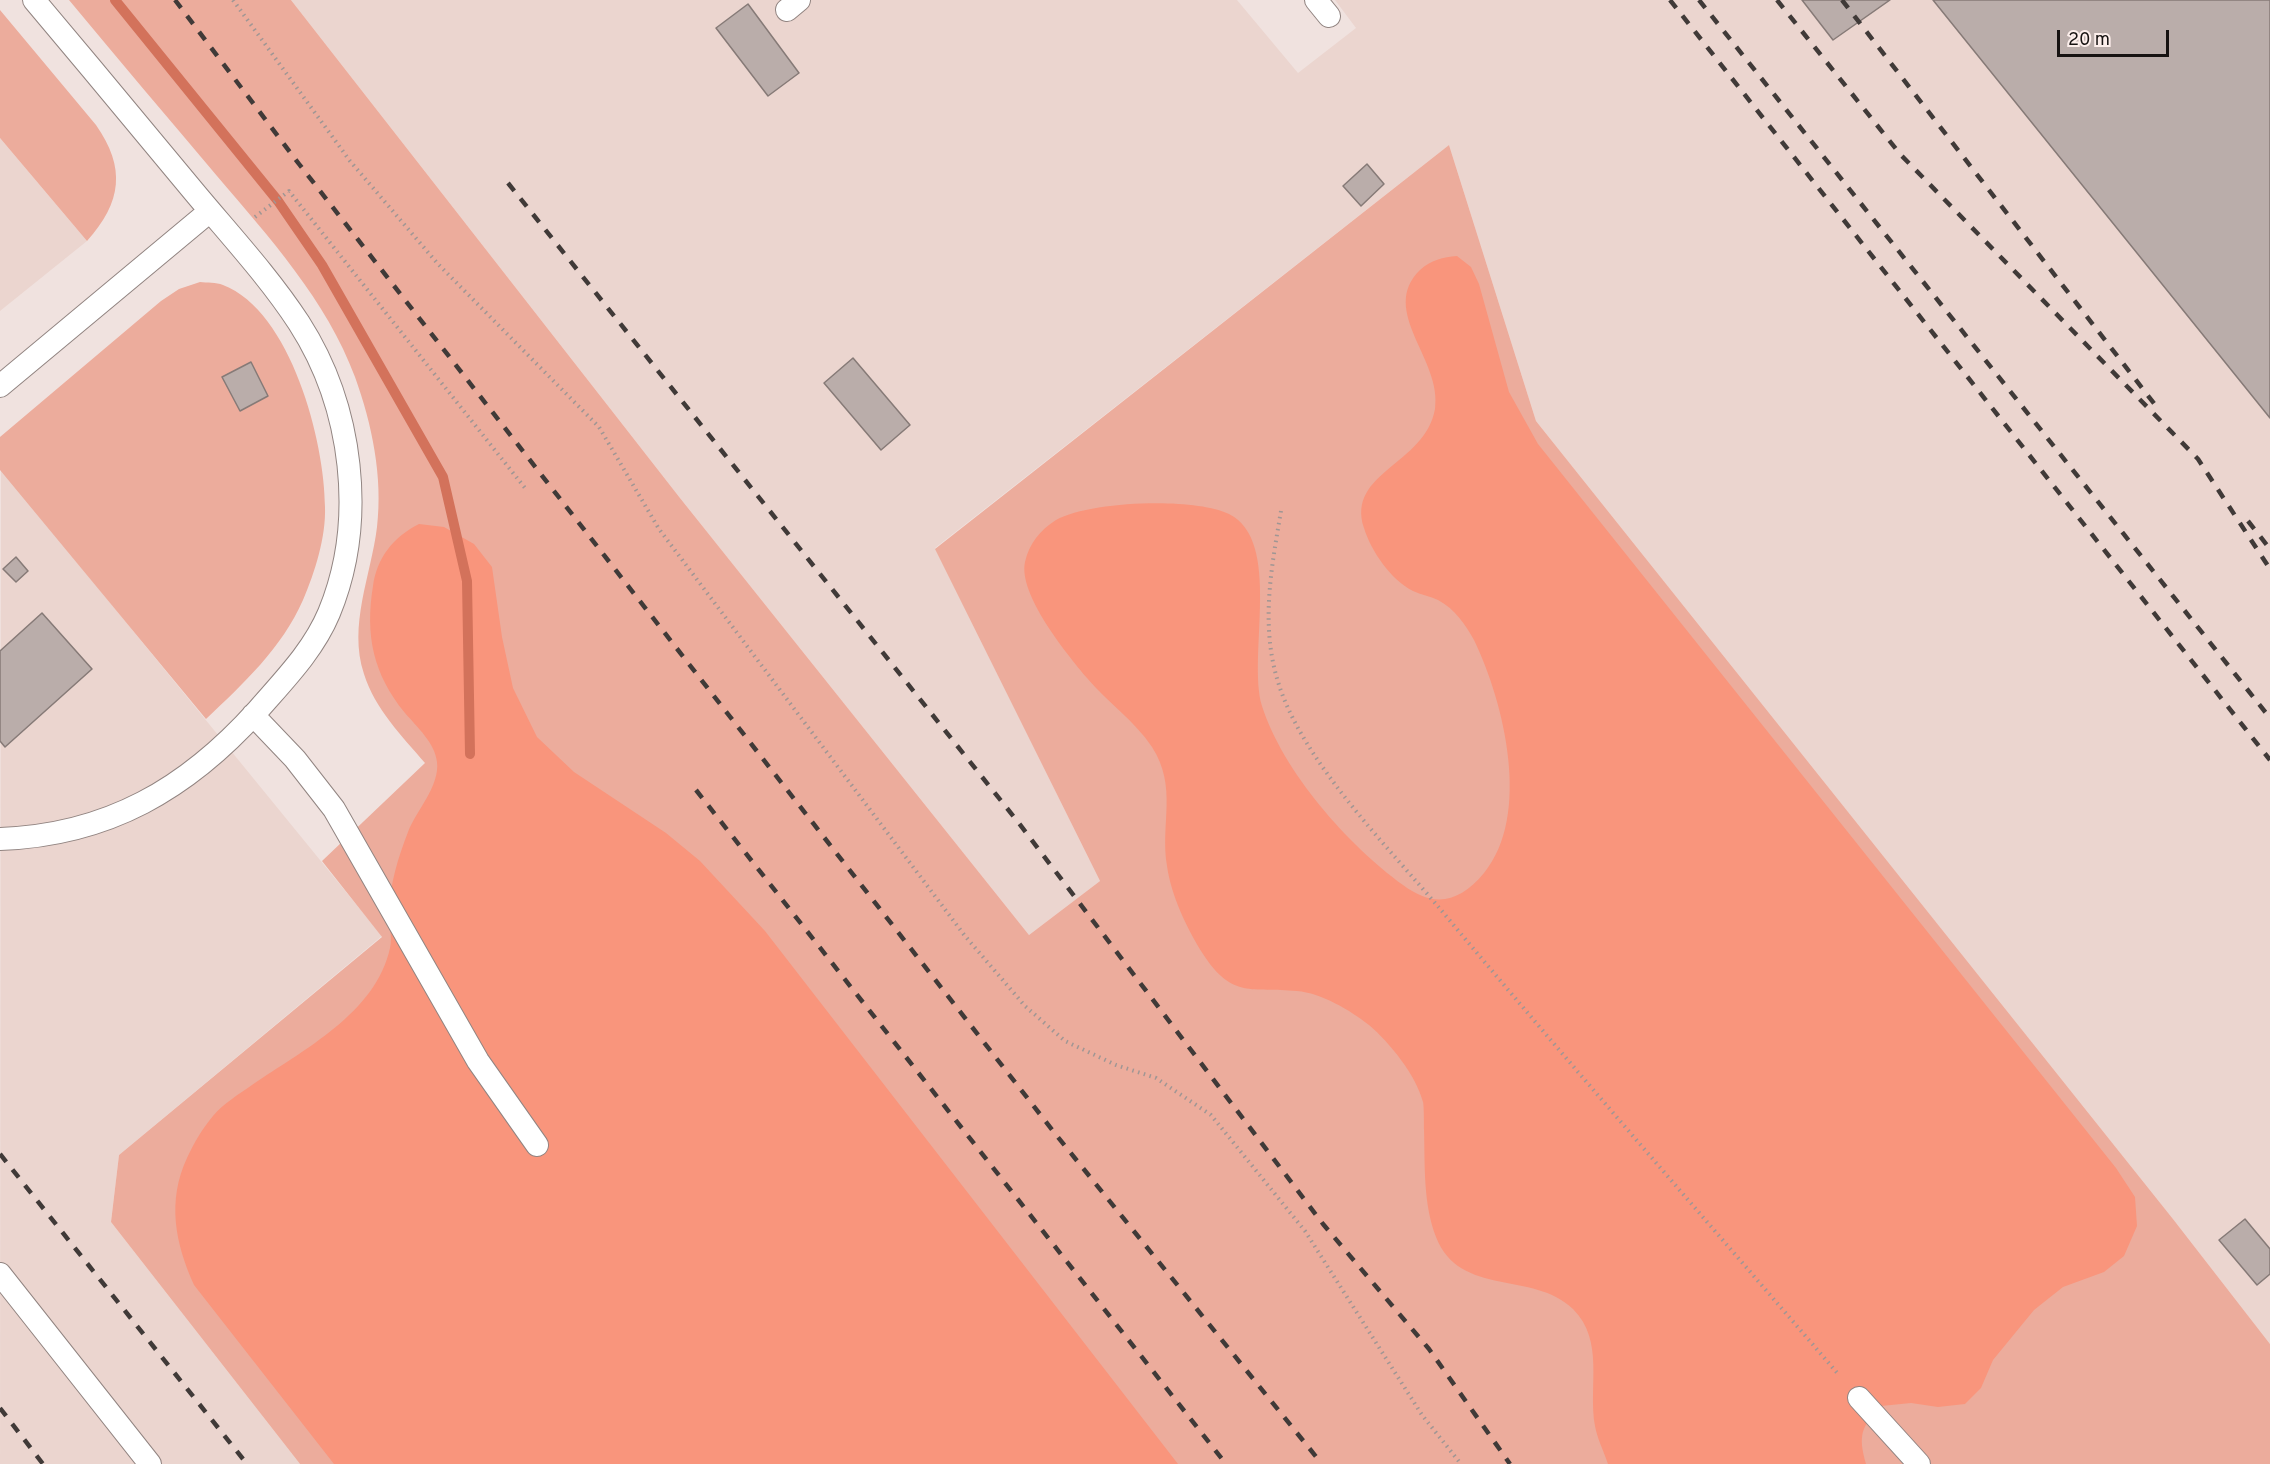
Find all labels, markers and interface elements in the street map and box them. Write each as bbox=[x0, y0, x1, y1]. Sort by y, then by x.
scale bar bbox=[2060, 18, 2172, 56]
text: 20 m bbox=[2068, 29, 2110, 52]

